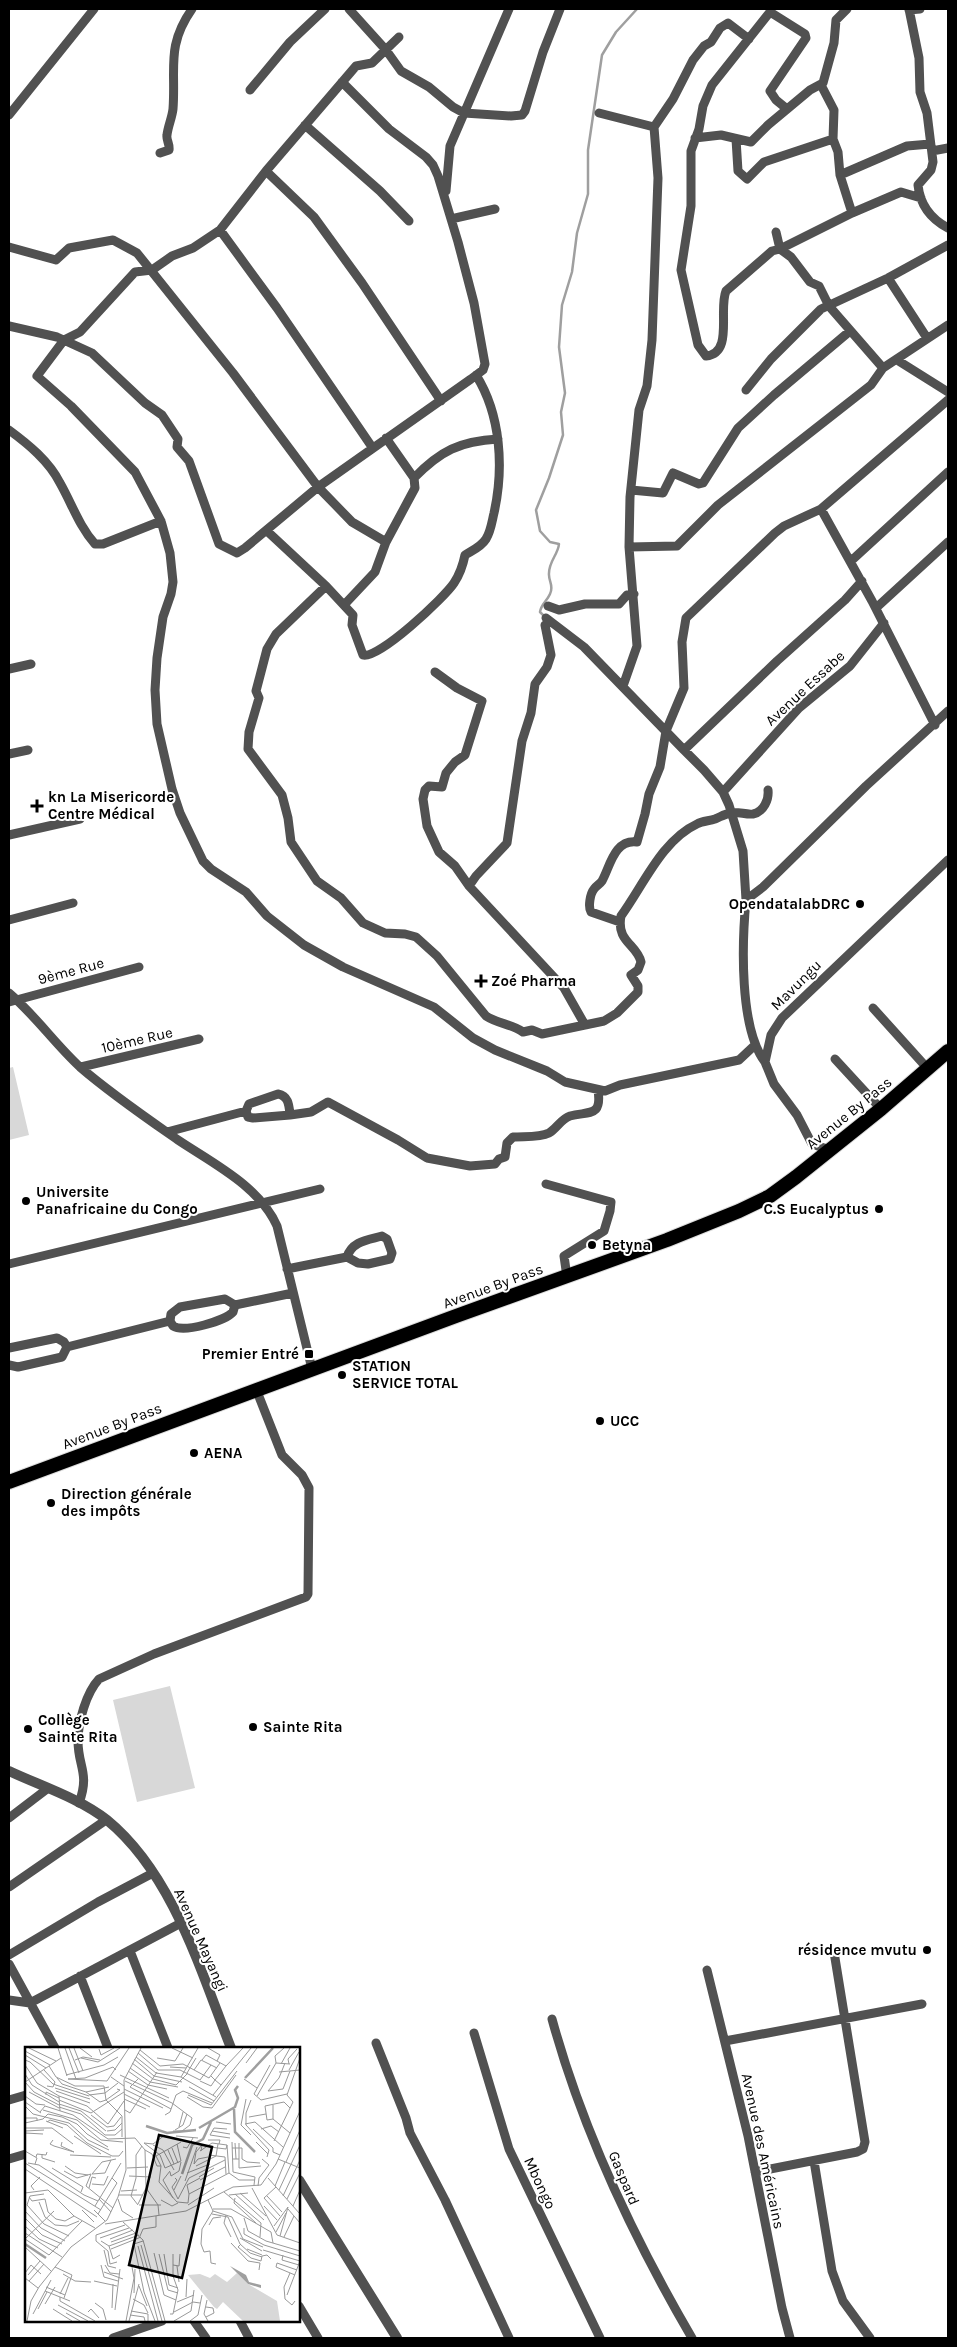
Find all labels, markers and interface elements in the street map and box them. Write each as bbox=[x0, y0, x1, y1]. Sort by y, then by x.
street label: Avenue Essabe bbox=[762, 647, 848, 729]
place label: kn La Misericorde Centre Médical bbox=[48, 788, 174, 823]
marker: kn La Misericorde Centre Médical bbox=[30, 799, 44, 813]
place label: OpendatalabDRC bbox=[729, 895, 850, 913]
marker: OpendatalabDRC bbox=[854, 898, 866, 910]
street label: 9ème Rue bbox=[36, 954, 106, 988]
street label: Mavungu bbox=[767, 956, 825, 1014]
place label: Zoé Pharma bbox=[491, 972, 576, 990]
marker: Zoé Pharma bbox=[475, 975, 487, 987]
street label: 10ème Rue bbox=[99, 1023, 175, 1057]
street label: Avenue By Pass bbox=[802, 1073, 896, 1153]
place label: Universite Panafricaine du Congo bbox=[36, 1183, 198, 1218]
marker: Universite Panafricaine du Congo bbox=[20, 1195, 32, 1207]
place label: C.S Eucalyptus bbox=[763, 1200, 869, 1218]
marker: C.S Eucalyptus bbox=[873, 1203, 885, 1215]
place label: Betyna bbox=[602, 1236, 651, 1254]
marker: Betyna bbox=[586, 1239, 598, 1251]
street label: Avenue By Pass bbox=[441, 1260, 545, 1312]
place label: Premier Entré bbox=[202, 1345, 299, 1363]
marker: Premier Entré bbox=[303, 1348, 315, 1360]
place label: STATION SERVICE TOTAL bbox=[352, 1357, 459, 1392]
marker: STATION SERVICE TOTAL bbox=[336, 1369, 348, 1381]
street label: Avenue By Pass bbox=[60, 1399, 164, 1453]
place label: UCC bbox=[610, 1412, 639, 1430]
marker: UCC bbox=[594, 1415, 606, 1427]
place label: AENA bbox=[204, 1444, 243, 1462]
marker: AENA bbox=[188, 1447, 200, 1459]
place label: Direction générale des impôts bbox=[61, 1485, 192, 1520]
marker: Direction générale des impôts bbox=[45, 1497, 57, 1509]
place label: Collège Sainte Rita bbox=[38, 1711, 118, 1746]
place label: Sainte Rita bbox=[263, 1718, 343, 1736]
marker: Sainte Rita bbox=[247, 1721, 259, 1733]
marker: Collège Sainte Rita bbox=[22, 1723, 34, 1735]
street label: Avenue Mayangi bbox=[170, 1886, 232, 1994]
place label: résidence mvutu bbox=[797, 1941, 917, 1959]
marker: résidence mvutu bbox=[921, 1944, 933, 1956]
inset map bbox=[25, 2047, 300, 2322]
street label: Avenue des Américains bbox=[738, 2072, 788, 2230]
street label: Gaspard bbox=[605, 2148, 643, 2208]
street label: Mbongo bbox=[520, 2154, 560, 2212]

